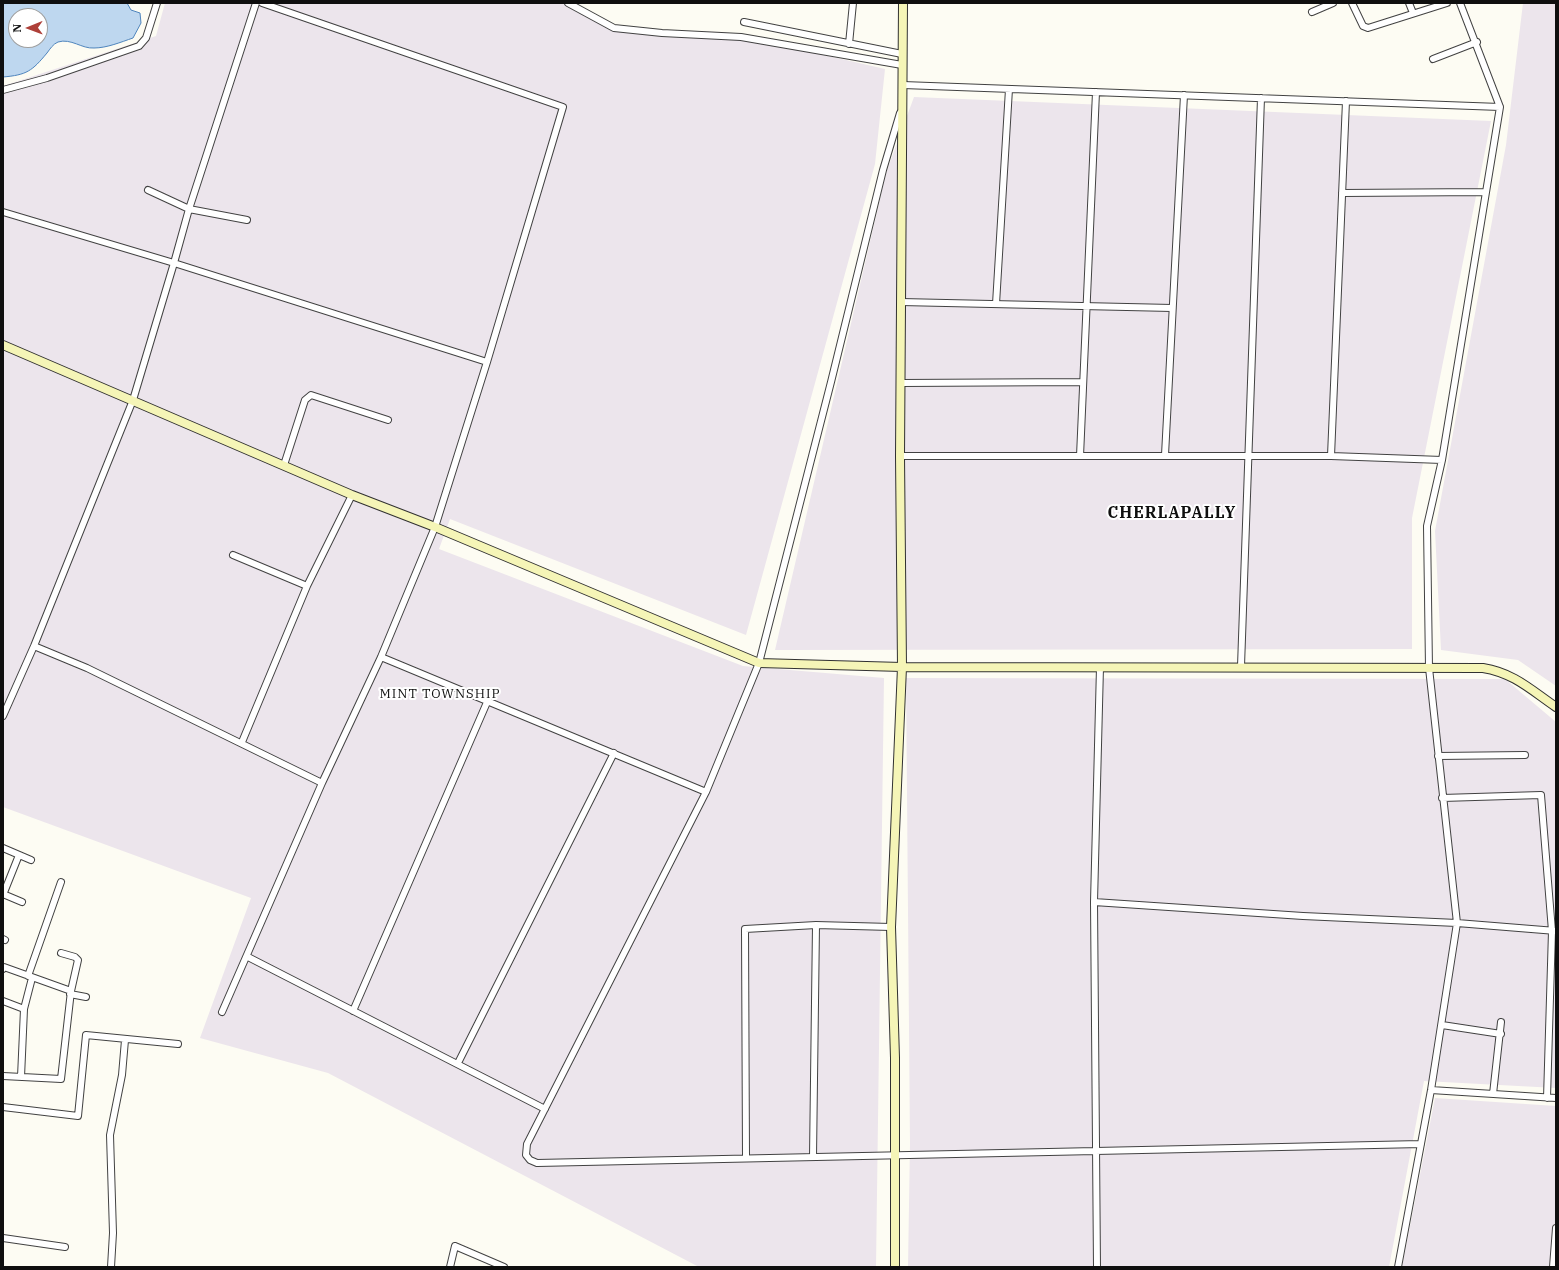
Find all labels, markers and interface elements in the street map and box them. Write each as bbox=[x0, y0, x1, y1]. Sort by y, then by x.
north arrow bbox=[8, 8, 48, 48]
text: N bbox=[10, 24, 24, 33]
district label: CHERLAPALLY bbox=[1108, 503, 1236, 523]
district label: MINT TOWNSHIP bbox=[379, 686, 501, 702]

